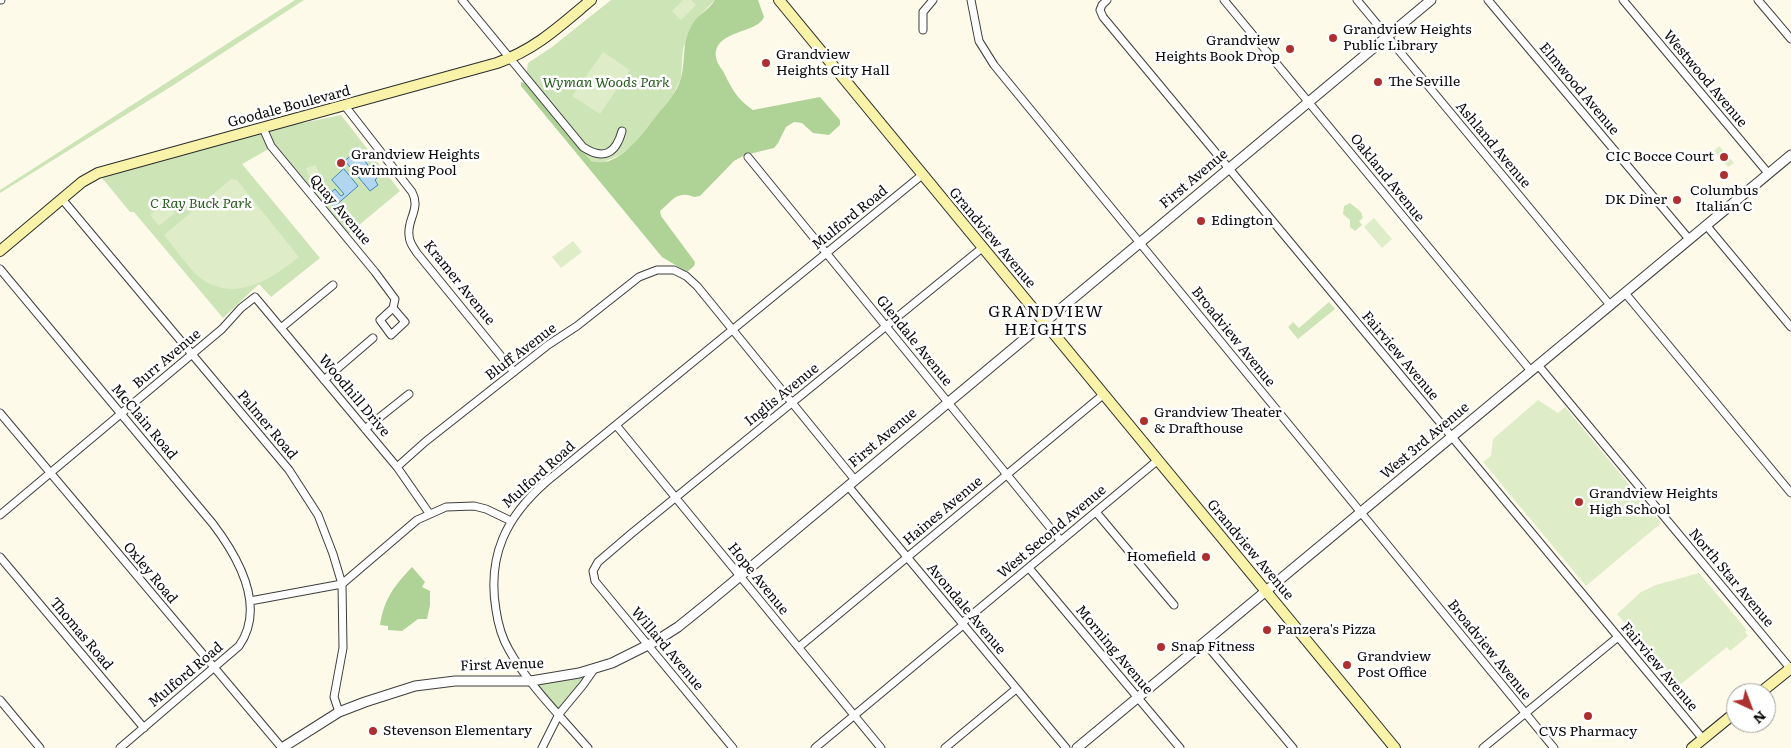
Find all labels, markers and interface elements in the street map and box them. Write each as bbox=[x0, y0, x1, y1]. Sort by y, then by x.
place label: Grandview Heights Public Library bbox=[1343, 22, 1471, 54]
street label: Westwood Avenue bbox=[1660, 27, 1750, 131]
marker: Grandview Heights Public Library bbox=[1327, 32, 1339, 44]
place label: Grandview Heights Book Drop bbox=[1155, 33, 1280, 65]
street label: Elmwood Avenue bbox=[1536, 39, 1622, 139]
marker: Grandview Heights Book Drop bbox=[1284, 43, 1296, 55]
place label: Grandview Heights City Hall bbox=[776, 47, 890, 80]
marker: Grandview Heights City Hall bbox=[760, 57, 772, 69]
place label: The Seville bbox=[1388, 74, 1460, 90]
park label: Wyman Woods Park bbox=[542, 75, 670, 91]
marker: The Seville bbox=[1372, 76, 1384, 88]
street label: Goodale Boulevard bbox=[226, 83, 352, 131]
street label: Ashland Avenue bbox=[1452, 98, 1534, 192]
street label: Oakland Avenue bbox=[1346, 131, 1428, 225]
street label: First Avenue bbox=[1157, 146, 1231, 212]
place label: Grandview Heights Swimming Pool bbox=[351, 147, 479, 180]
place label: CIC Bocce Court bbox=[1605, 149, 1714, 165]
marker: CIC Bocce Court bbox=[1718, 151, 1730, 163]
marker: Grandview Heights Swimming Pool bbox=[335, 157, 347, 169]
marker: Columbus Italian C bbox=[1718, 169, 1730, 181]
street label: Quay Avenue bbox=[306, 172, 374, 248]
street label: Mulford Road bbox=[809, 183, 891, 253]
place label: Columbus Italian C bbox=[1690, 183, 1758, 216]
street label: Grandview Avenue bbox=[945, 184, 1039, 292]
place label: DK Diner bbox=[1605, 192, 1667, 208]
marker: DK Diner bbox=[1671, 194, 1683, 206]
park label: C Ray Buck Park bbox=[150, 196, 252, 212]
place label: Edington bbox=[1211, 213, 1273, 229]
marker: Edington bbox=[1195, 215, 1207, 227]
street label: Kramer Avenue bbox=[420, 237, 498, 329]
street label: Broadview Avenue bbox=[1188, 284, 1278, 390]
street label: Glendale Avenue bbox=[872, 292, 956, 390]
district label: GRANDVIEW HEIGHTS bbox=[987, 302, 1105, 340]
street label: Fairview Avenue bbox=[1358, 308, 1442, 404]
street label: Bluff Avenue bbox=[482, 320, 560, 384]
street label: Burr Avenue bbox=[130, 326, 204, 392]
street label: Woodhill Drive bbox=[315, 352, 393, 440]
street label: Inglis Avenue bbox=[742, 360, 822, 430]
street label: McClain Road bbox=[108, 381, 180, 463]
street label: Palmer Road bbox=[233, 387, 301, 463]
street label: West 3rd Avenue bbox=[1377, 399, 1473, 483]
street label: First Avenue bbox=[846, 405, 920, 471]
place label: Grandview Theater & Drafthouse bbox=[1154, 405, 1282, 438]
marker: Grandview Theater & Drafthouse bbox=[1138, 415, 1150, 427]
street label: Mulford Road bbox=[499, 438, 579, 512]
street label: Haines Avenue bbox=[900, 473, 986, 549]
street label: West Second Avenue bbox=[994, 482, 1110, 582]
place label: Grandview Heights High School bbox=[1589, 486, 1717, 518]
street label: Grandview Avenue bbox=[1203, 496, 1297, 604]
marker: Grandview Heights High School bbox=[1573, 496, 1585, 508]
street label: North Star Avenue bbox=[1685, 525, 1777, 631]
street label: Oxley Road bbox=[119, 539, 181, 607]
street label: Hope Avenue bbox=[724, 540, 792, 618]
place label: Homefield bbox=[1126, 549, 1196, 565]
marker: Homefield bbox=[1200, 551, 1212, 563]
street label: Avondale Avenue bbox=[923, 560, 1009, 658]
street label: Thomas Road bbox=[46, 594, 116, 674]
street label: Broadview Avenue bbox=[1444, 597, 1534, 703]
street label: Morning Avenue bbox=[1072, 602, 1156, 698]
street label: Willard Avenue bbox=[627, 604, 707, 694]
street label: Fairview Avenue bbox=[1617, 619, 1701, 715]
place label: Panzera's Pizza bbox=[1277, 622, 1376, 638]
marker: Panzera's Pizza bbox=[1261, 624, 1273, 636]
street label: Mulford Road bbox=[145, 639, 227, 711]
place label: Snap Fitness bbox=[1171, 639, 1255, 655]
marker: Snap Fitness bbox=[1155, 641, 1167, 653]
place label: Grandview Post Office bbox=[1357, 649, 1431, 682]
street label: First Avenue bbox=[460, 655, 544, 675]
marker: Grandview Post Office bbox=[1341, 659, 1353, 671]
north arrow bbox=[1726, 683, 1776, 733]
text: N bbox=[1749, 707, 1772, 730]
marker: CVS Pharmacy bbox=[1582, 710, 1594, 722]
place label: Stevenson Elementary bbox=[383, 723, 532, 739]
place label: CVS Pharmacy bbox=[1539, 724, 1637, 740]
marker: Stevenson Elementary bbox=[367, 725, 379, 737]

